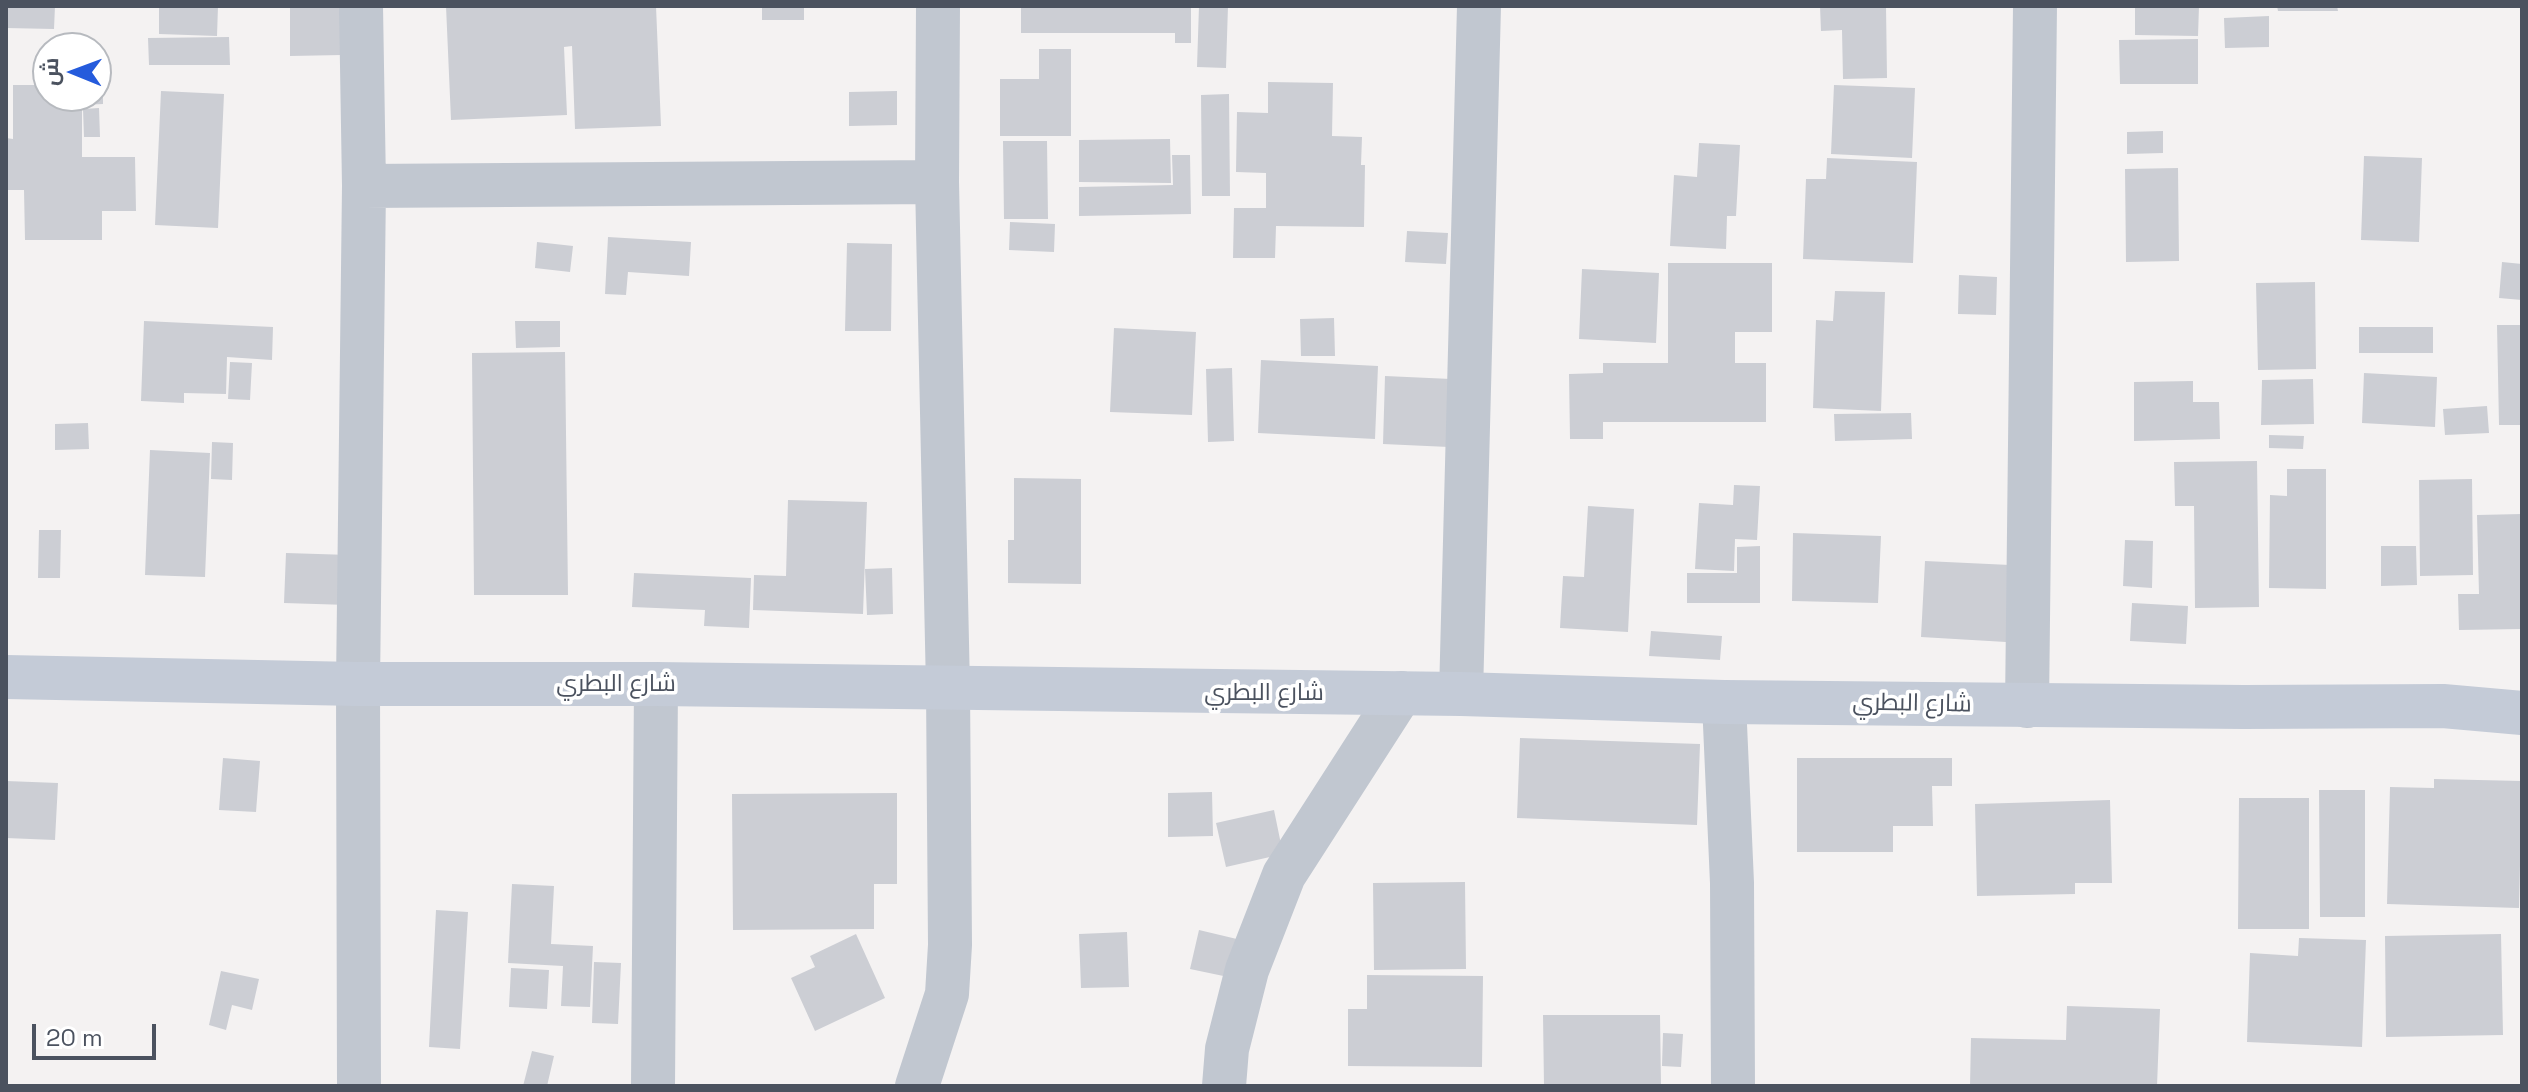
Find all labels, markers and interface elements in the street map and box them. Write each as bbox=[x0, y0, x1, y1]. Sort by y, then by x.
north arrow bbox=[32, 32, 112, 112]
text: ش bbox=[36, 57, 64, 86]
street label: شارع البطري bbox=[556, 670, 676, 698]
street label: شارع البطري bbox=[1204, 679, 1324, 707]
street label: شارع البطري bbox=[1852, 689, 1972, 719]
scale bar bbox=[36, 1008, 160, 1058]
text: 20 m bbox=[46, 1022, 103, 1053]

